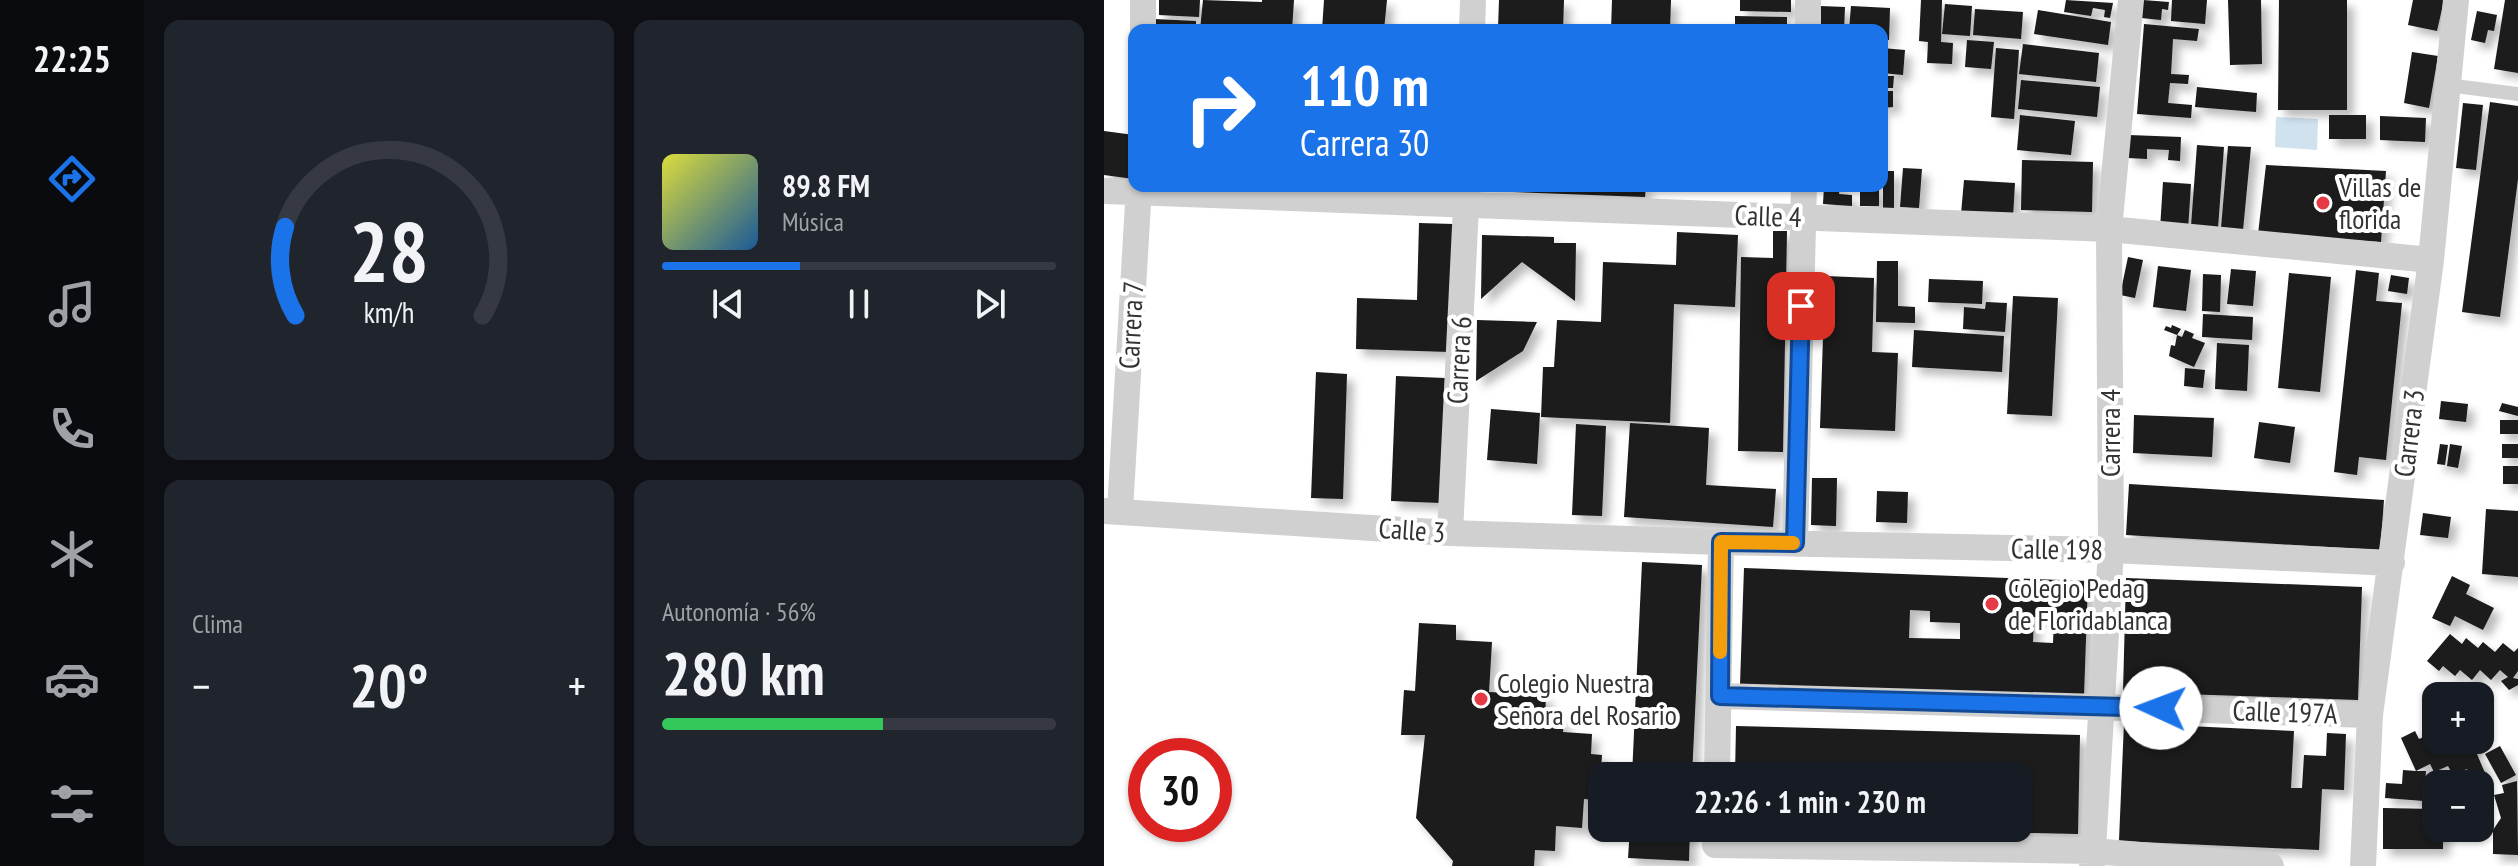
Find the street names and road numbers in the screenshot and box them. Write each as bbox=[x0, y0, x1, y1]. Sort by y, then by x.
street label: Calle 4 bbox=[1734, 196, 1802, 235]
street label: Carrera 7 bbox=[1110, 280, 1151, 370]
street label: Carrera 6 bbox=[1438, 315, 1479, 405]
street label: Carrera 3 bbox=[2385, 387, 2432, 479]
street label: Carrera 4 bbox=[2091, 389, 2128, 477]
street label: Calle 3 bbox=[1377, 509, 1447, 550]
street label: Calle 198 bbox=[2011, 529, 2103, 568]
street label: Calle 197A bbox=[2232, 691, 2339, 732]

